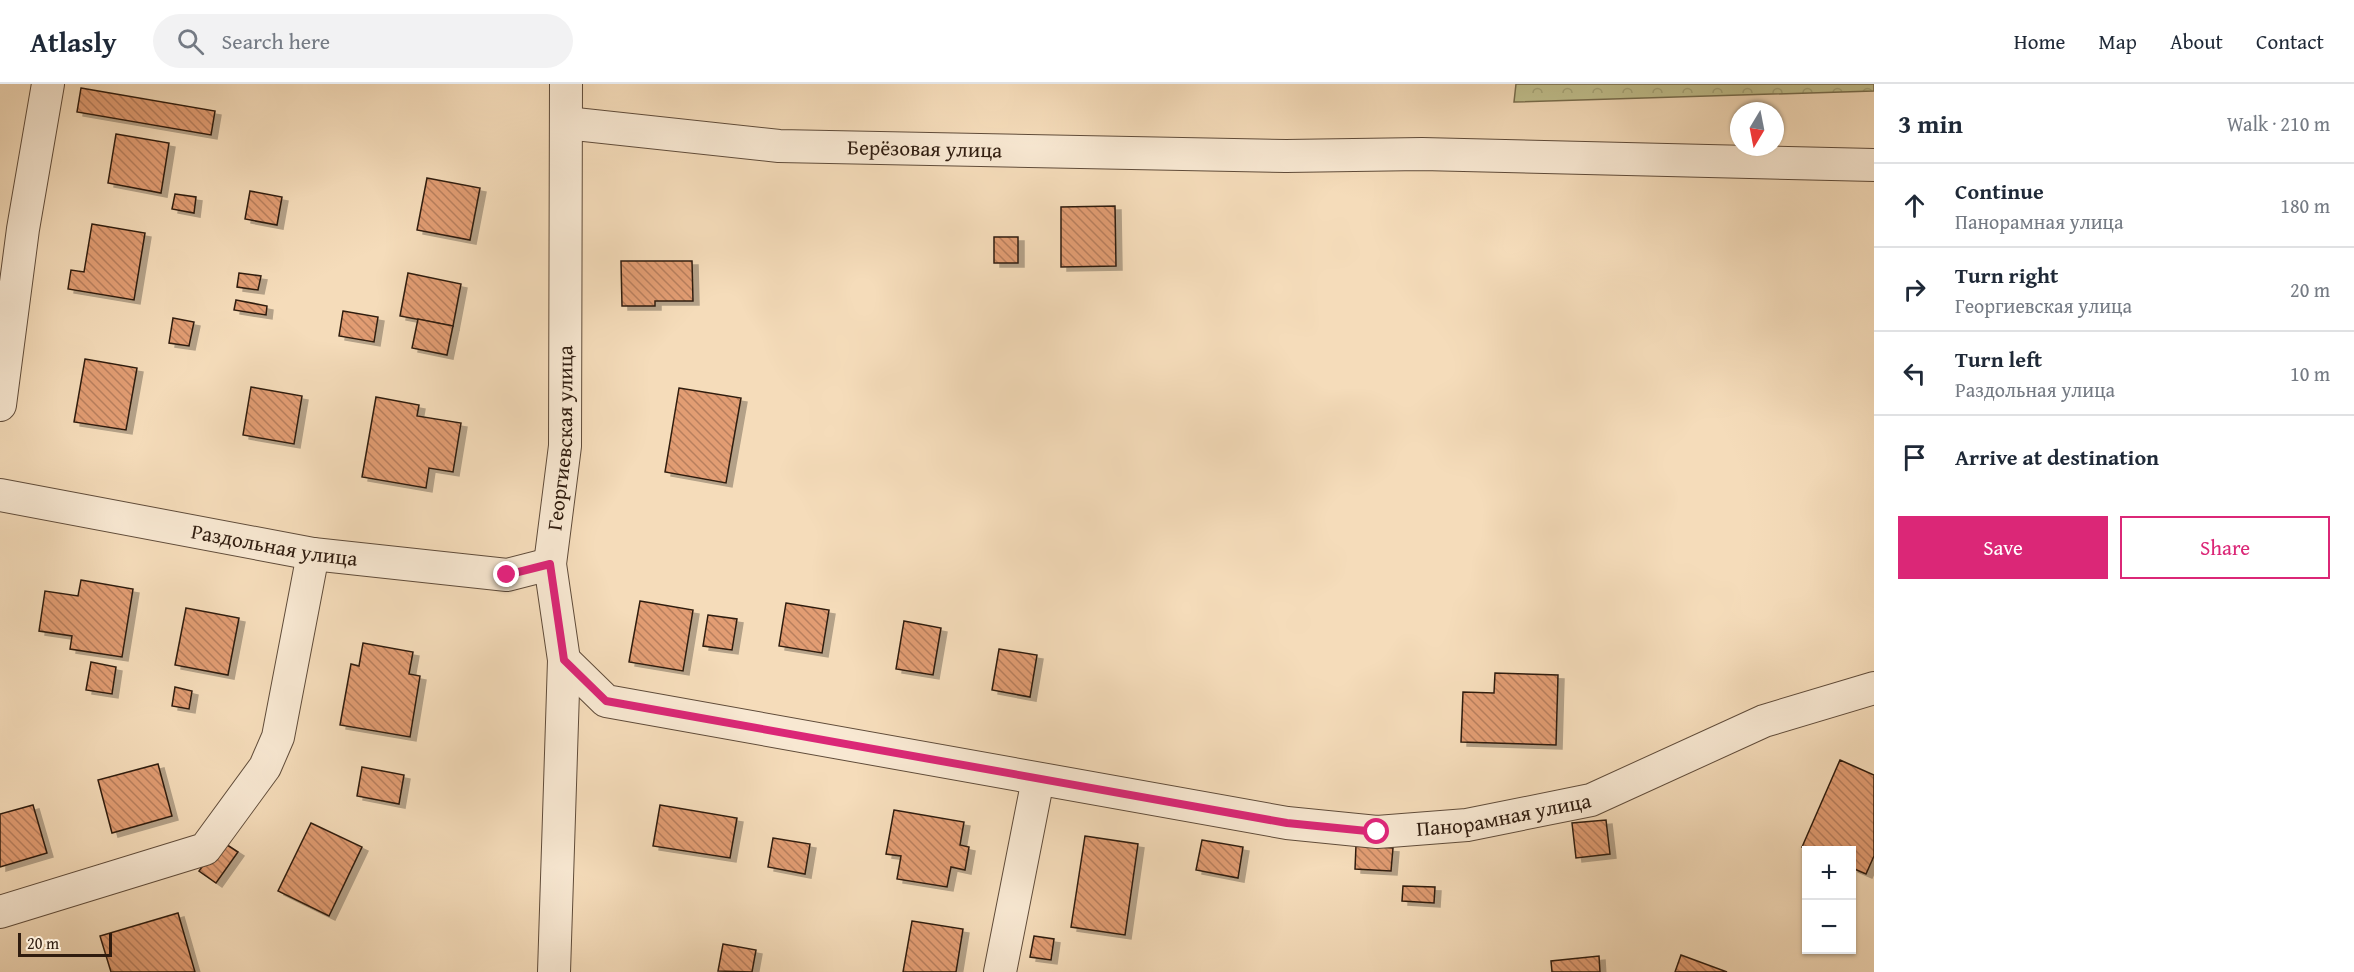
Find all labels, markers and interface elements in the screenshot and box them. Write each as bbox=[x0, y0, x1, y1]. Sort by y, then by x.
search box bbox=[153, 14, 573, 68]
text: Atlasly bbox=[30, 21, 117, 62]
icon: search bbox=[174, 25, 207, 58]
text: Search here bbox=[222, 25, 330, 57]
text: Home bbox=[2014, 26, 2065, 57]
text: Map bbox=[2098, 26, 2137, 57]
text: About bbox=[2170, 26, 2223, 57]
text: Contact bbox=[2256, 26, 2324, 57]
north arrow bbox=[1730, 102, 1784, 156]
text: 3 min bbox=[1898, 104, 1963, 143]
text: Walk · 210 m bbox=[2227, 109, 2330, 138]
street label: Берёзовая улица bbox=[847, 131, 1003, 165]
text: Continue bbox=[1955, 175, 2044, 207]
icon: ahead bbox=[1898, 189, 1931, 222]
text: 180 m bbox=[2280, 191, 2330, 220]
text: Панорамная улица bbox=[1955, 207, 2123, 236]
text: Turn right bbox=[1955, 259, 2058, 291]
icon: right bbox=[1898, 273, 1931, 306]
text: 20 m bbox=[2290, 275, 2330, 304]
text: Георгиевская улица bbox=[1955, 291, 2132, 320]
text: Turn left bbox=[1955, 343, 2042, 375]
street label: Георгиевская улица bbox=[538, 345, 580, 532]
icon: left bbox=[1898, 357, 1931, 390]
text: 10 m bbox=[2290, 359, 2330, 388]
text: Раздольная улица bbox=[1955, 375, 2115, 404]
icon: arrive bbox=[1898, 441, 1931, 474]
text: Arrive at destination bbox=[1955, 441, 2159, 473]
street label: Раздольная улица bbox=[189, 515, 359, 574]
button: Save bbox=[1898, 516, 2108, 579]
button: Share bbox=[2120, 516, 2330, 579]
route end bbox=[493, 561, 519, 587]
street label: Панорамная улица bbox=[1415, 784, 1594, 844]
route start bbox=[1363, 818, 1389, 844]
map controls bbox=[1802, 846, 1856, 954]
button: + bbox=[1802, 846, 1856, 900]
button: − bbox=[1802, 900, 1856, 954]
scale bar bbox=[18, 930, 112, 958]
text: 20 m bbox=[27, 931, 59, 955]

